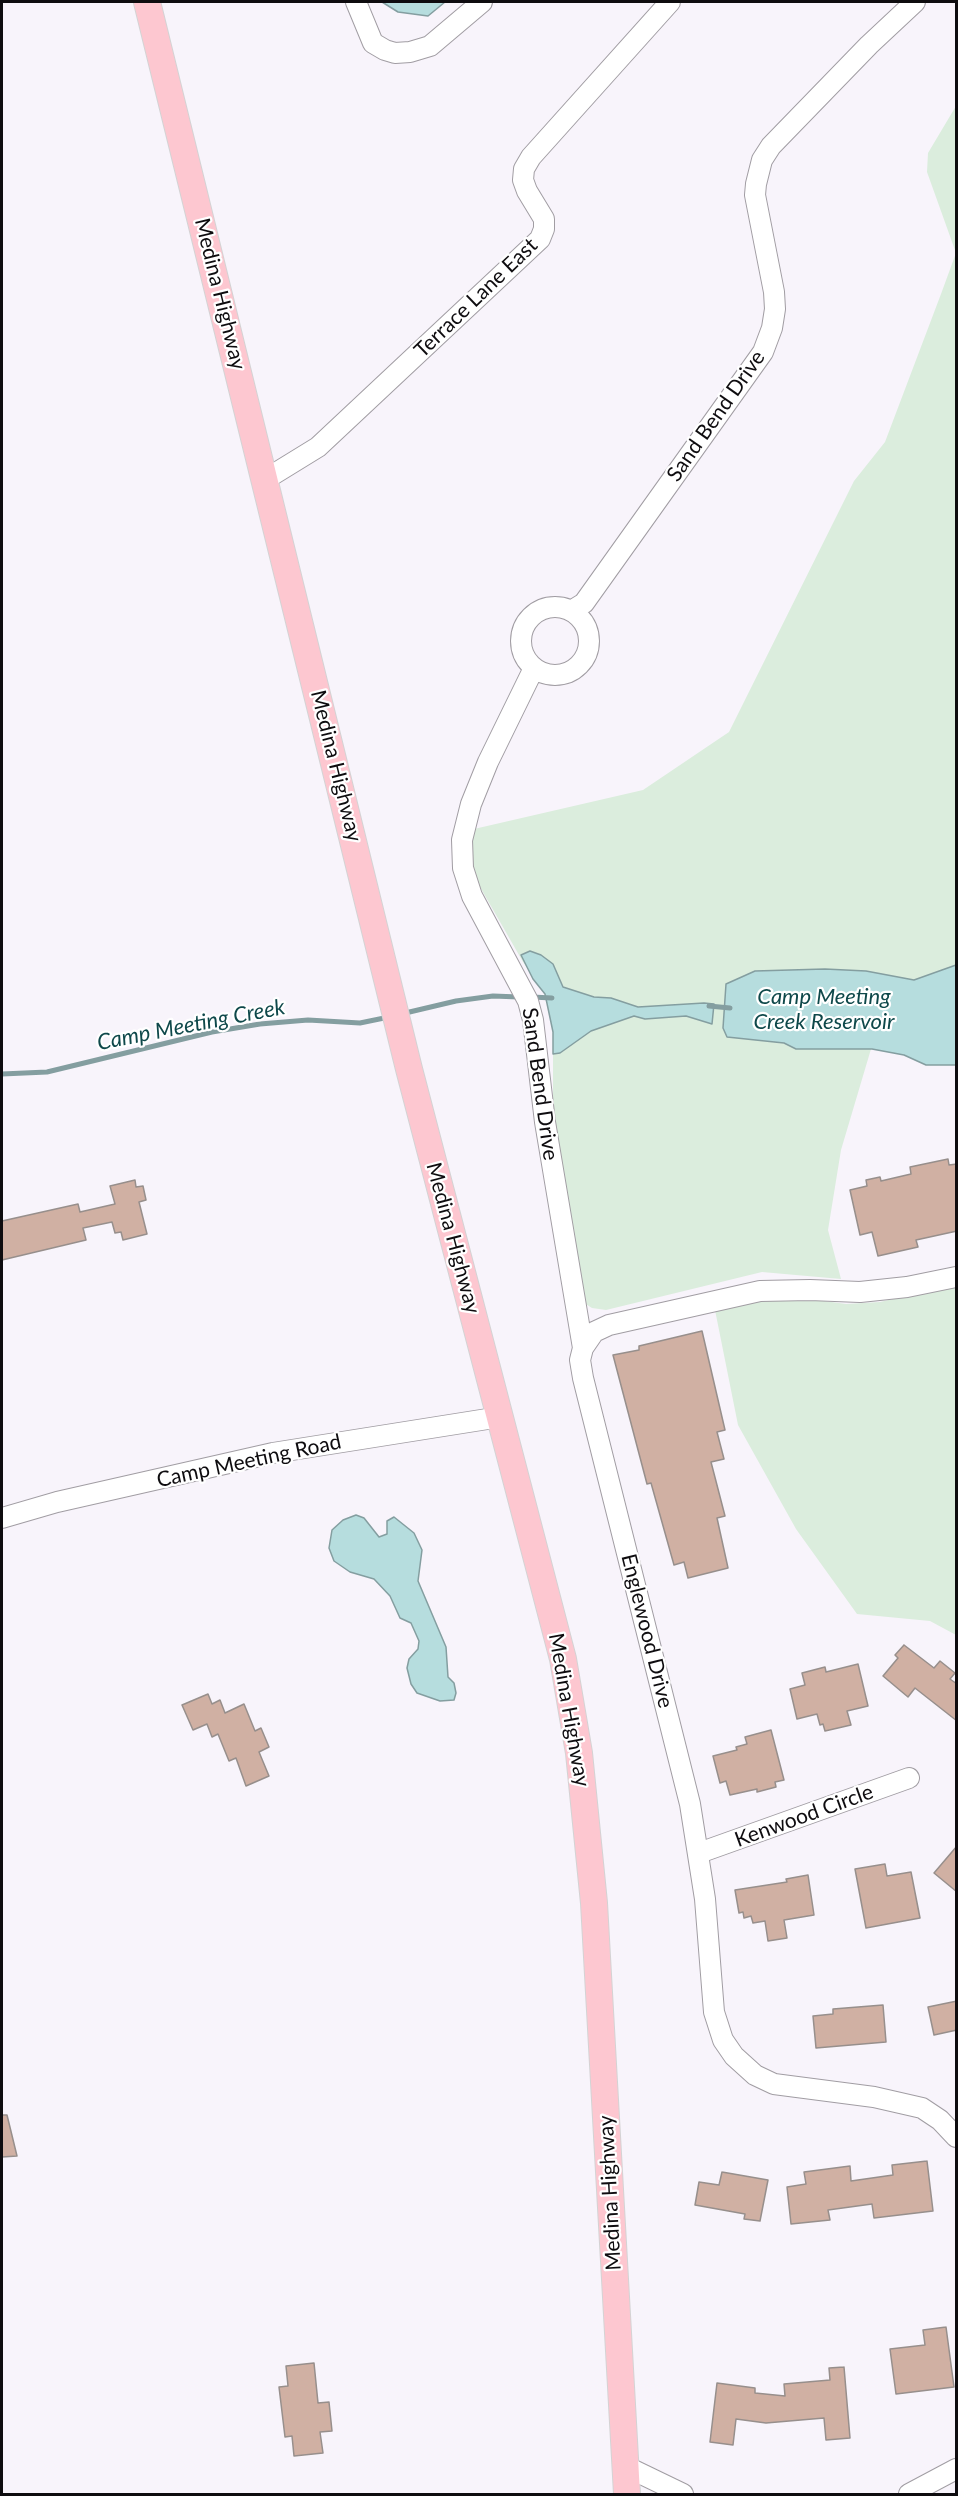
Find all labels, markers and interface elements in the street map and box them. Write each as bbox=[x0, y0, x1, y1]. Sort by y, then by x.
street label: Medina Highway bbox=[189, 216, 251, 372]
street label: Terrace Lane East bbox=[409, 233, 543, 363]
street label: Sand Bend Drive bbox=[662, 346, 770, 486]
street label: Medina Highway bbox=[305, 688, 367, 844]
water label: Camp Meeting Creek Reservoir bbox=[753, 984, 895, 1036]
water label: Camp Meeting Creek bbox=[95, 994, 287, 1056]
street label: Sand Bend Drive bbox=[517, 1006, 563, 1162]
street label: Medina Highway bbox=[421, 1160, 485, 1316]
street label: Camp Meeting Road bbox=[155, 1429, 343, 1493]
street label: Englewood Drive bbox=[616, 1551, 678, 1711]
street label: Medina Highway bbox=[543, 1631, 595, 1789]
street label: Kenwood Circle bbox=[731, 1779, 877, 1853]
street label: Medina Highway bbox=[593, 2115, 627, 2271]

